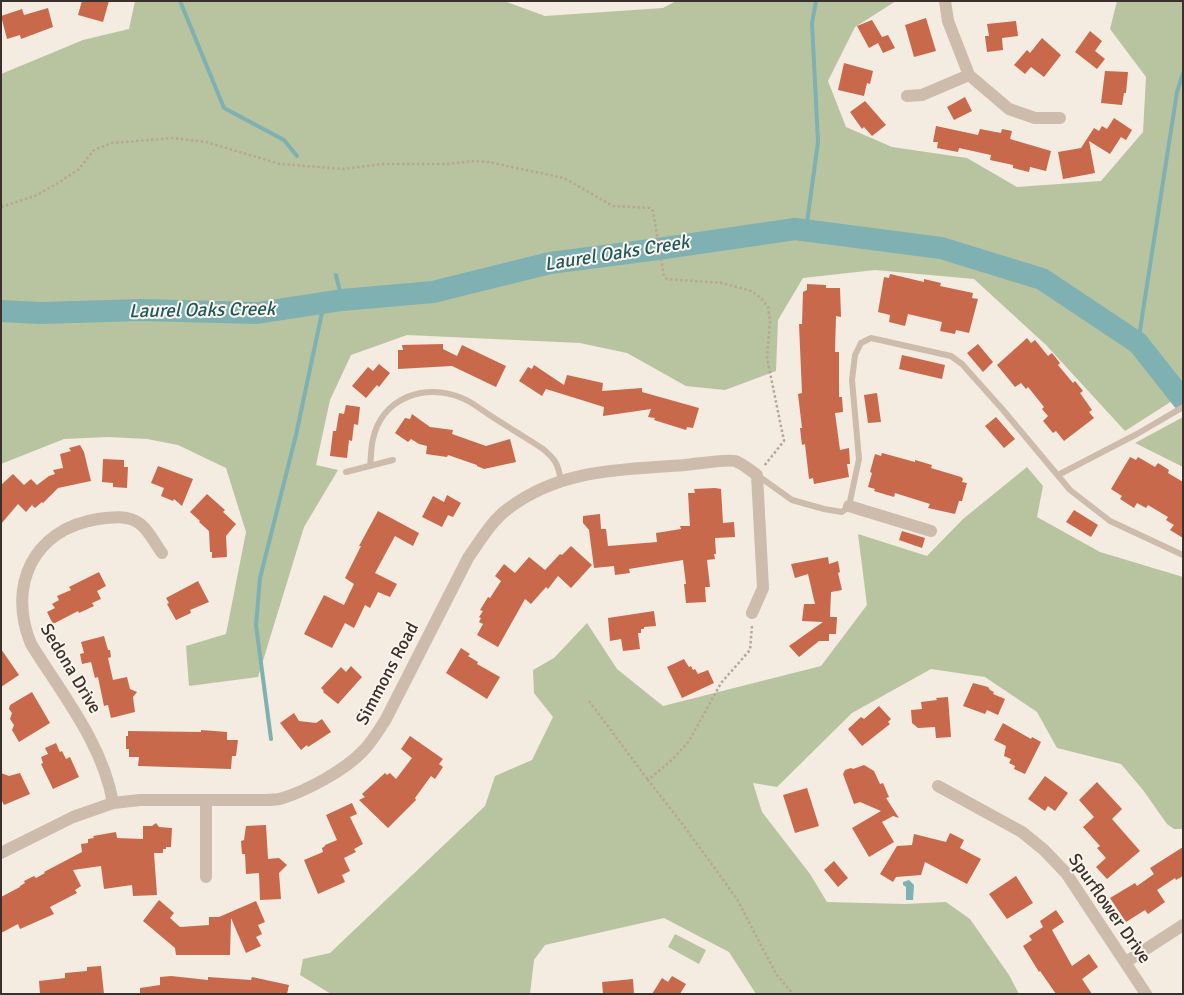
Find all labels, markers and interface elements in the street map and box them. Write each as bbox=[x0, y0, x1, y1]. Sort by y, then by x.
water label: Laurel Oaks Creek bbox=[543, 231, 691, 277]
water label: Laurel Oaks Creek bbox=[129, 298, 275, 324]
street label: Simmons Road bbox=[352, 619, 424, 729]
street label: Sedona Drive bbox=[35, 620, 105, 718]
street label: Spurflower Drive bbox=[1063, 850, 1155, 968]

